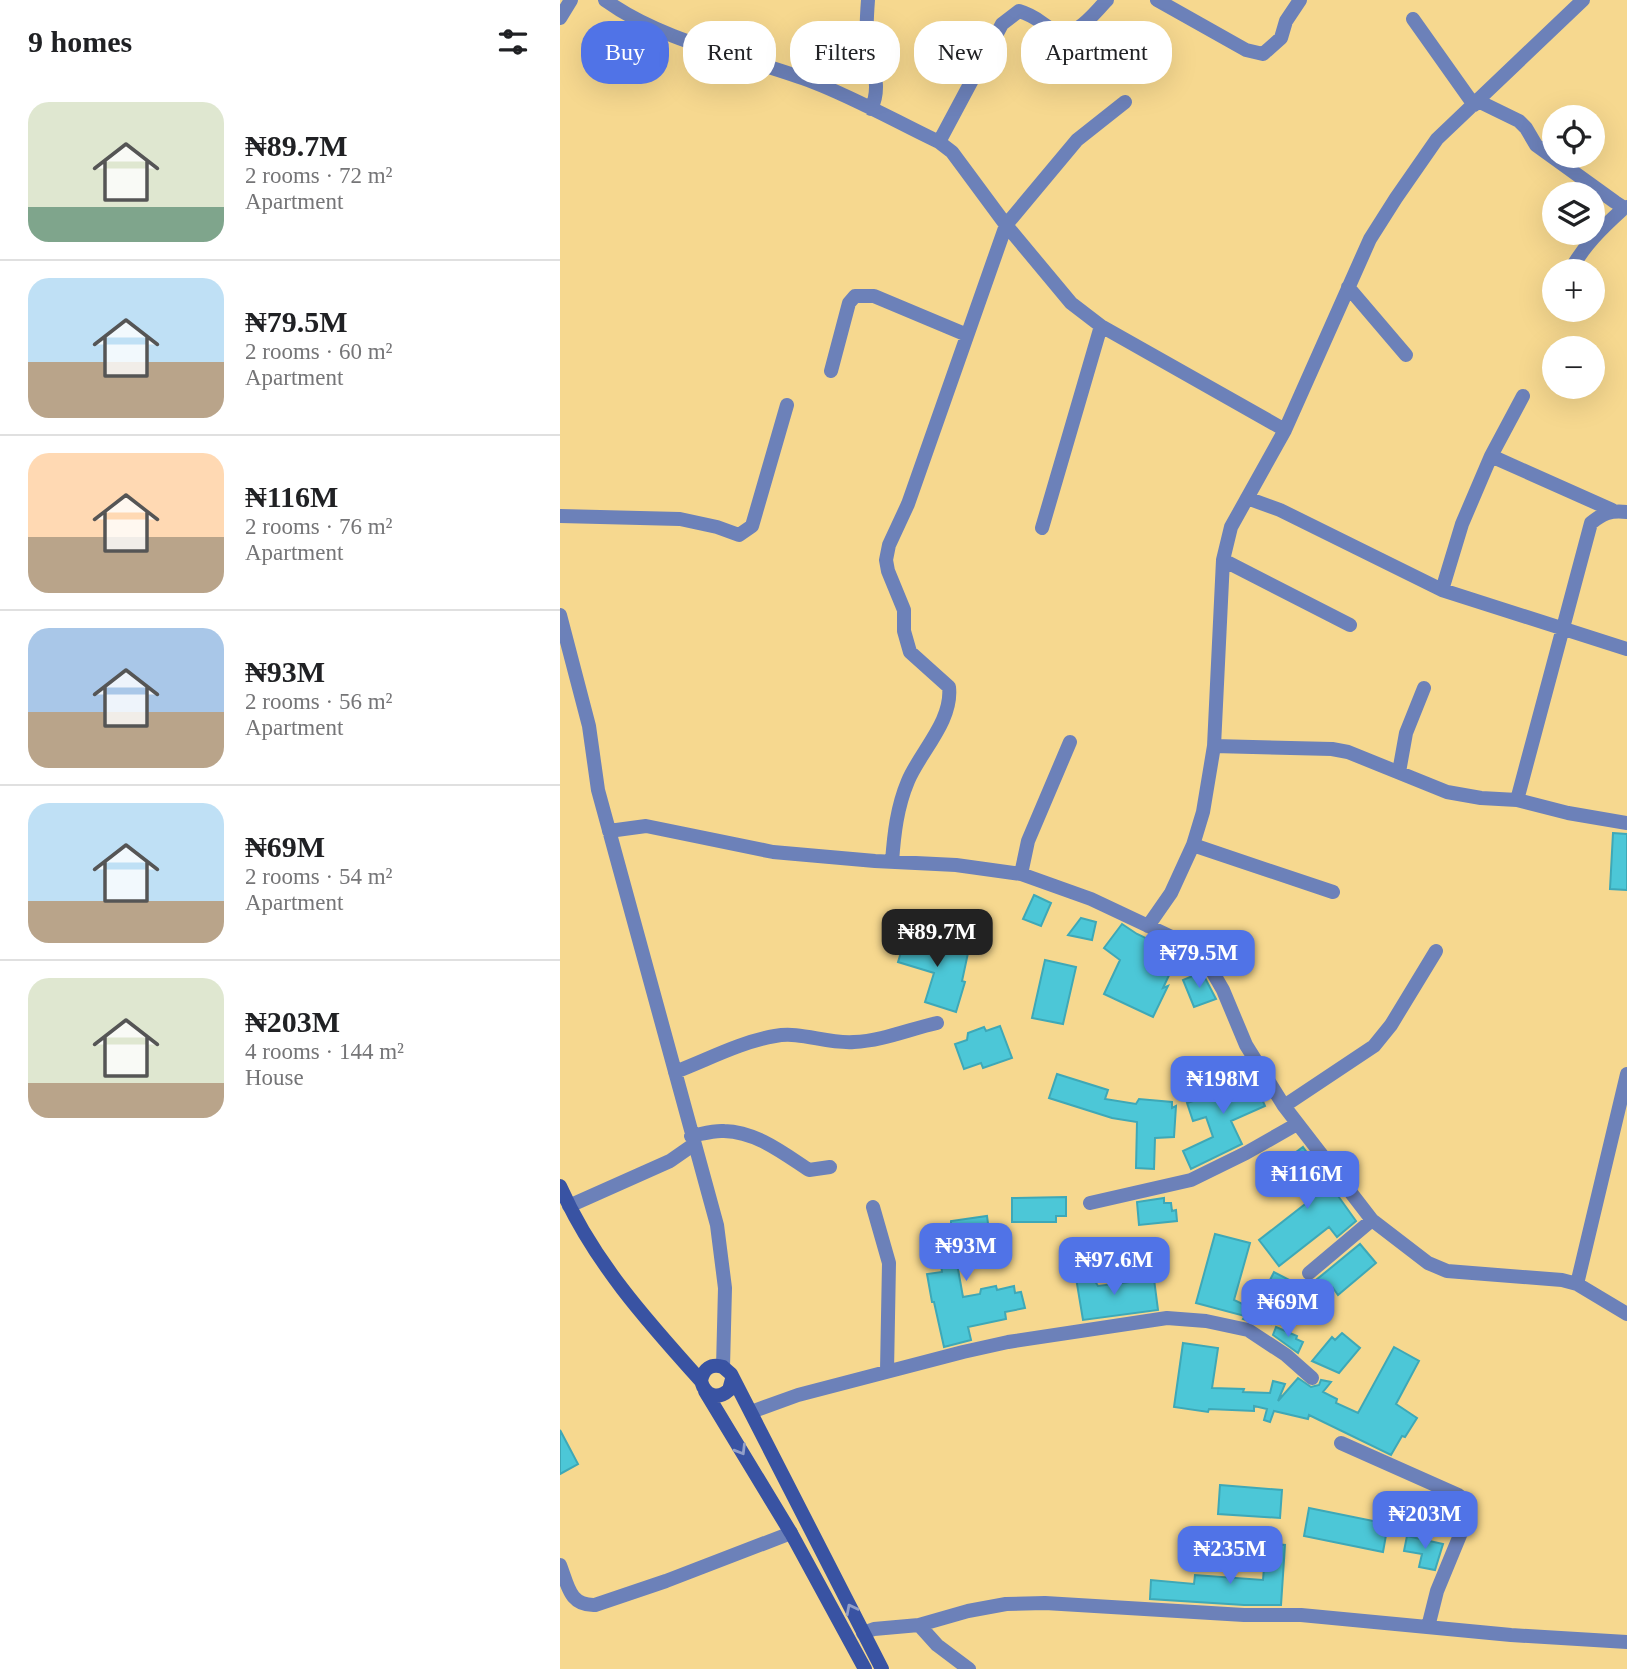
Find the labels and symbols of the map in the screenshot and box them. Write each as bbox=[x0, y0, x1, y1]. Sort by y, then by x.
pin: ₦89.7M bbox=[880, 909, 994, 969]
pin: ₦79.5M bbox=[1142, 930, 1256, 990]
pin: ₦198M bbox=[1174, 1056, 1272, 1116]
pin: ₦116M bbox=[1258, 1152, 1356, 1211]
pin: ₦93M bbox=[925, 1224, 1007, 1283]
pin: ₦97.6M bbox=[1057, 1238, 1171, 1297]
pin: ₦69M bbox=[1247, 1280, 1329, 1339]
one-way arrow bbox=[732, 1442, 745, 1455]
pin: ₦203M bbox=[1376, 1492, 1474, 1551]
pin: ₦235M bbox=[1181, 1526, 1279, 1586]
one-way arrow bbox=[845, 1603, 859, 1616]

